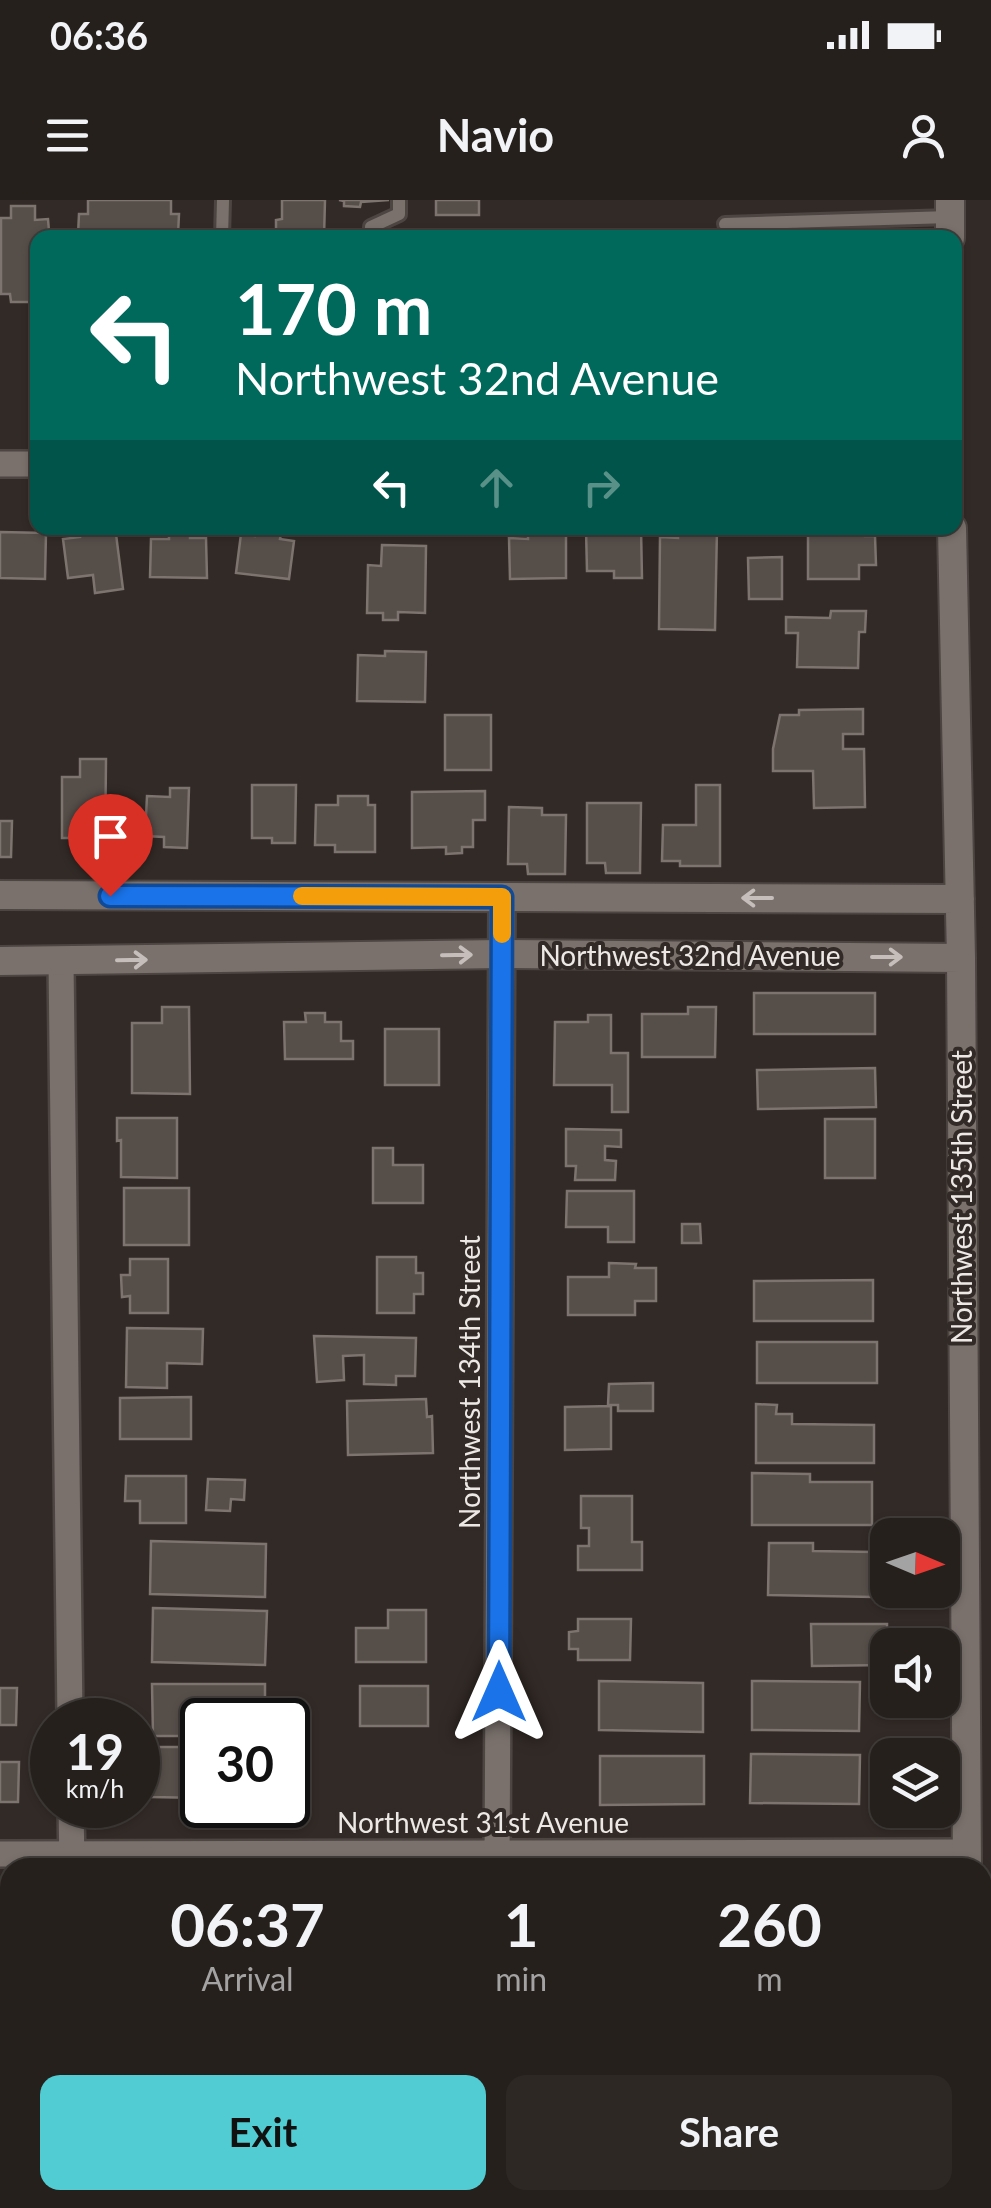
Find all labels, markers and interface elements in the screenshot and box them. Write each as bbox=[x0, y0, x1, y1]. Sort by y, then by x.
text: 06:36 bbox=[50, 12, 148, 58]
icon: menu bbox=[40, 108, 95, 163]
text: Navio bbox=[437, 108, 554, 162]
icon: person bbox=[896, 108, 951, 163]
text: 170 m bbox=[235, 266, 432, 350]
icon: left bbox=[70, 270, 200, 400]
text: Northwest 32nd Avenue bbox=[235, 351, 719, 405]
icon: left bbox=[364, 460, 419, 515]
icon: ahead bbox=[469, 460, 524, 515]
icon: right bbox=[574, 460, 629, 515]
pin bbox=[68, 794, 153, 897]
icon: arrive bbox=[83, 809, 138, 864]
one-way arrow bbox=[742, 888, 774, 908]
street label: Northwest 32nd Avenue bbox=[539, 938, 841, 972]
one-way arrow bbox=[440, 946, 473, 964]
one-way arrow bbox=[870, 948, 903, 966]
one-way arrow bbox=[116, 950, 148, 970]
street label: Northwest 135th Street bbox=[944, 1050, 978, 1344]
street label: Northwest 134th Street bbox=[452, 1235, 486, 1529]
north arrow bbox=[870, 1518, 960, 1608]
map controls bbox=[870, 1518, 960, 1828]
button: sound bbox=[870, 1628, 960, 1718]
position arrow bbox=[447, 1640, 551, 1744]
speed limit sign: 30 bbox=[180, 1698, 310, 1828]
text: 19 bbox=[66, 1721, 124, 1781]
button: layers bbox=[870, 1738, 960, 1828]
text: km/h bbox=[66, 1773, 124, 1803]
street label: Northwest 31st Avenue bbox=[337, 1805, 629, 1839]
text: 06:37 bbox=[170, 1888, 325, 1960]
text: 1 bbox=[504, 1888, 539, 1960]
text: 260 bbox=[717, 1888, 822, 1960]
text: Arrival bbox=[201, 1959, 294, 1998]
text: min bbox=[495, 1959, 547, 1998]
text: m bbox=[756, 1959, 783, 1998]
button: Exit bbox=[40, 2075, 486, 2190]
button: Share bbox=[506, 2075, 952, 2190]

